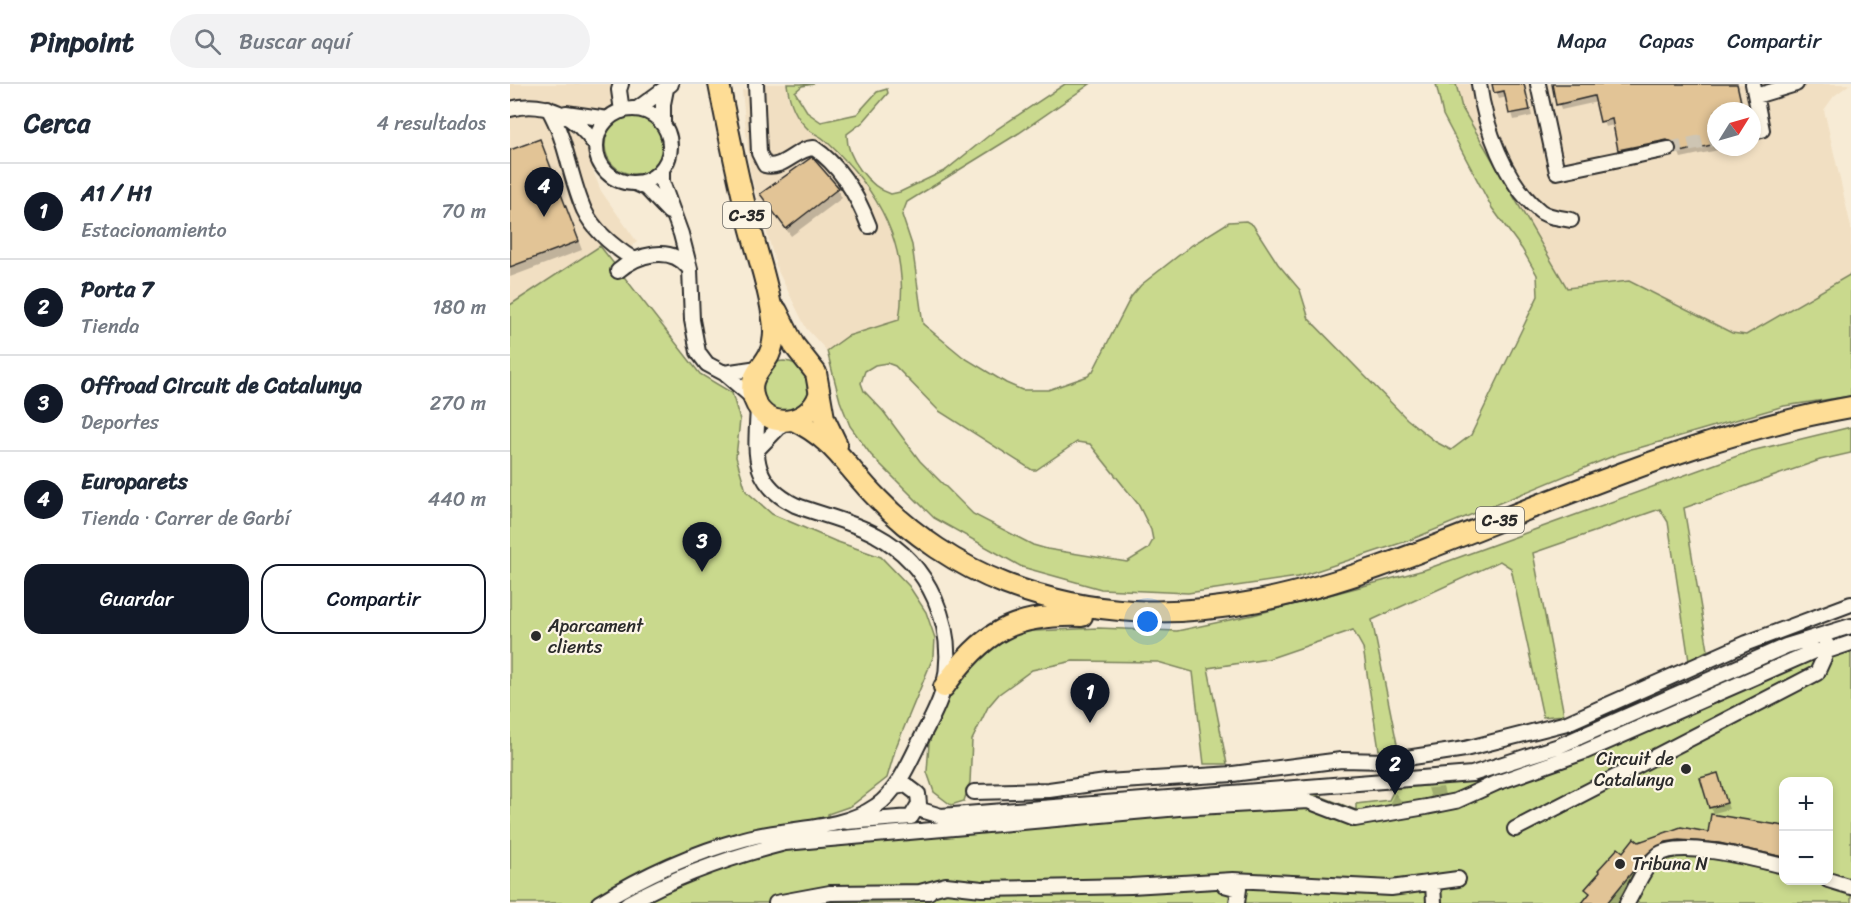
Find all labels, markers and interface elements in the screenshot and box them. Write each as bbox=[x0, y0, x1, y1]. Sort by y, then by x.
search box bbox=[170, 14, 590, 68]
text: Pinpoint bbox=[30, 17, 134, 66]
text: Buscar aquí bbox=[239, 22, 351, 61]
text: Mapa bbox=[1557, 22, 1606, 60]
text: Capas bbox=[1639, 22, 1694, 60]
text: Compartir bbox=[1727, 22, 1821, 60]
icon: search bbox=[191, 25, 224, 58]
text: Cerca bbox=[24, 100, 90, 146]
north arrow bbox=[1707, 102, 1761, 156]
text: 4 resultados bbox=[377, 106, 486, 141]
pin: 4 bbox=[525, 168, 564, 217]
text: A1 / H1 bbox=[81, 174, 152, 213]
text: 1 bbox=[39, 194, 48, 229]
text: 70 m bbox=[441, 194, 486, 229]
road number: C-35 bbox=[723, 202, 771, 228]
text: Estacionamiento bbox=[81, 213, 227, 248]
text: Porta 7 bbox=[81, 270, 154, 309]
text: 2 bbox=[38, 290, 49, 325]
text: 180 m bbox=[432, 290, 486, 325]
text: Tienda bbox=[81, 309, 139, 344]
text: Offroad Circuit de Catalunya bbox=[81, 366, 362, 405]
text: 3 bbox=[38, 386, 49, 421]
text: 270 m bbox=[430, 386, 486, 421]
text: Deportes bbox=[81, 405, 159, 440]
text: Europarets bbox=[81, 462, 188, 501]
text: 4 bbox=[37, 482, 50, 517]
text: 440 m bbox=[428, 482, 486, 517]
text: Tienda · Carrer de Garbí bbox=[81, 501, 290, 536]
road number: C-35 bbox=[1476, 507, 1524, 533]
pin: 3 bbox=[682, 522, 722, 572]
button: Guardar bbox=[24, 564, 249, 634]
button: Compartir bbox=[261, 564, 486, 634]
your location bbox=[1133, 607, 1162, 636]
place label: Aparcament clients bbox=[547, 610, 644, 663]
marker: Aparcament clients bbox=[529, 629, 543, 643]
pin: 1 bbox=[1070, 674, 1110, 723]
place label: Circuit de Catalunya bbox=[1594, 743, 1674, 796]
pin: 2 bbox=[1376, 746, 1414, 795]
marker: Circuit de Catalunya bbox=[1679, 762, 1693, 776]
map controls bbox=[1779, 777, 1833, 885]
button: + bbox=[1779, 777, 1833, 831]
button: − bbox=[1779, 831, 1833, 885]
place label: Tribuna N bbox=[1632, 848, 1708, 880]
marker: Tribuna N bbox=[1613, 857, 1627, 871]

